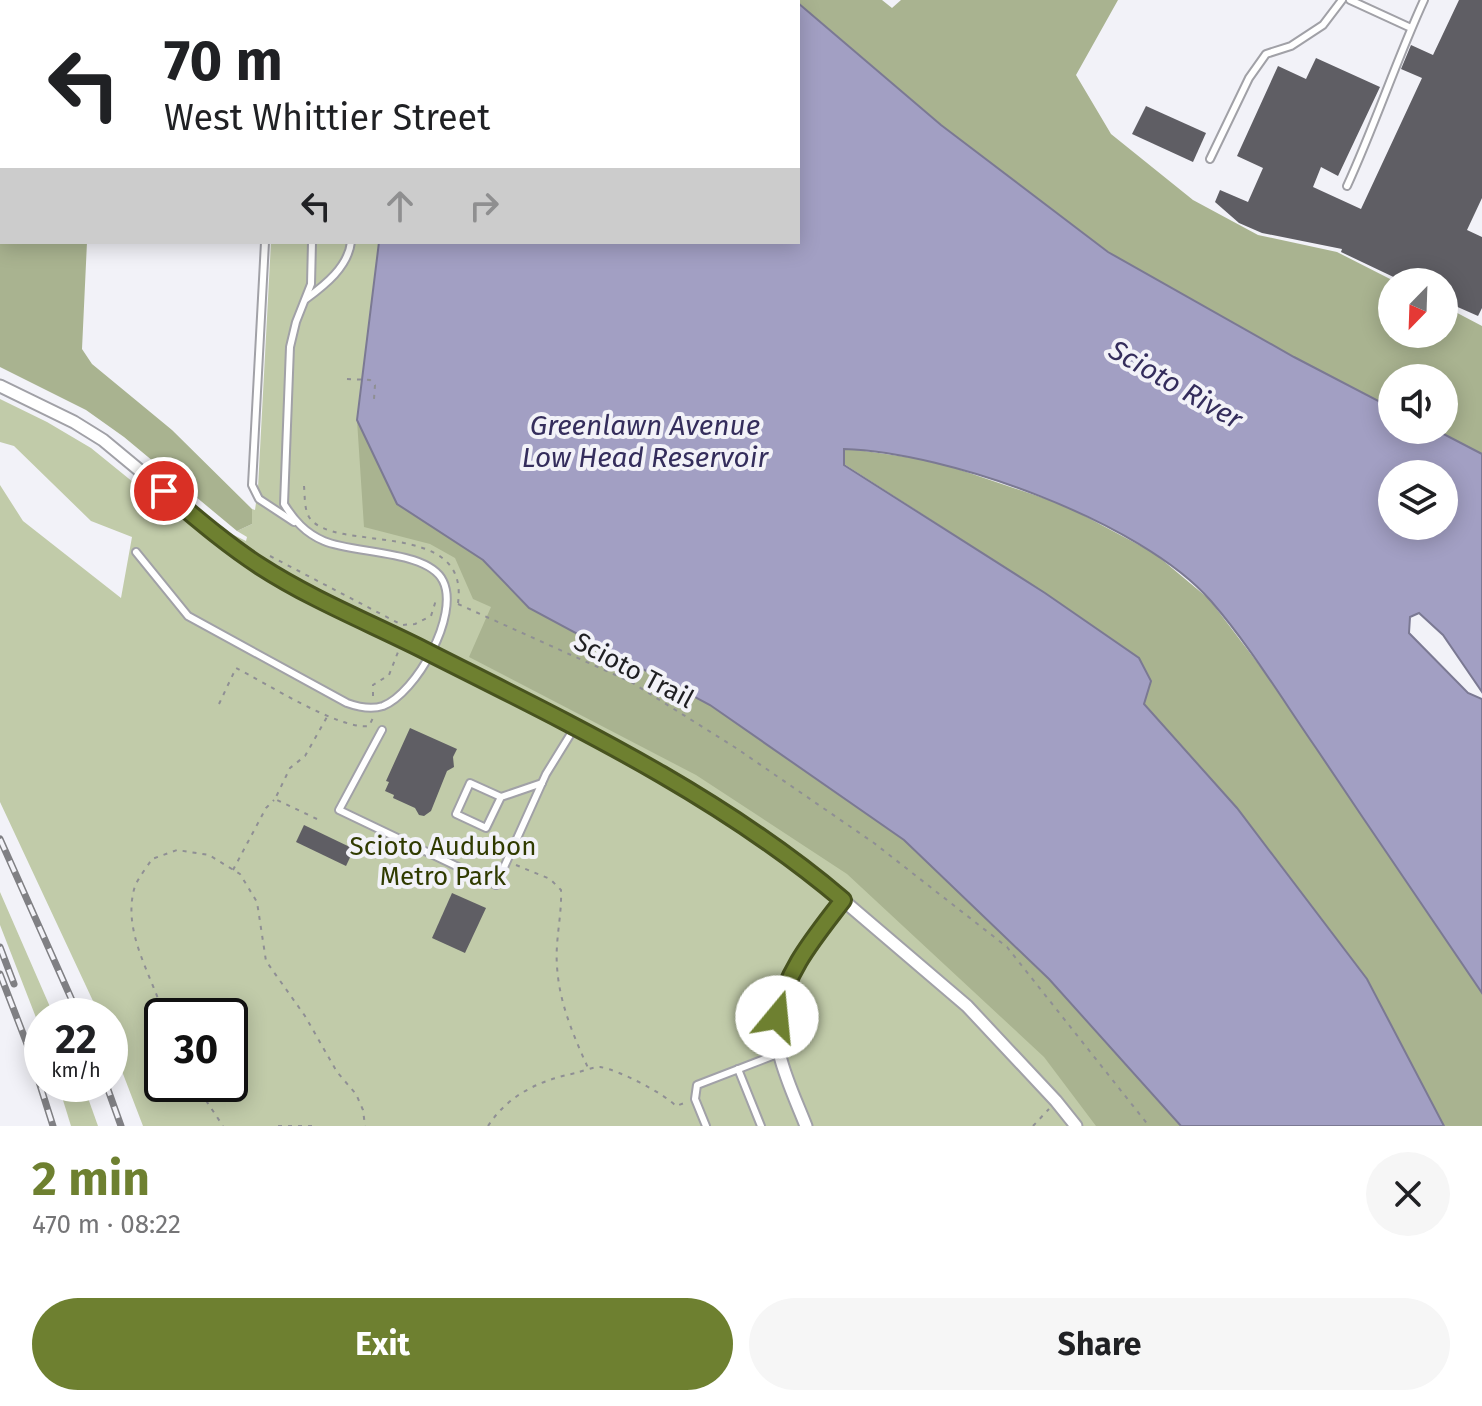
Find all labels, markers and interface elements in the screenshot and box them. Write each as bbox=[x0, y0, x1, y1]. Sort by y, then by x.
text: 70 m bbox=[164, 28, 283, 95]
icon: left bbox=[32, 32, 136, 136]
text: West Whittier Street bbox=[164, 96, 490, 140]
icon: left bbox=[294, 184, 338, 228]
icon: ahead bbox=[378, 184, 422, 228]
icon: right bbox=[462, 184, 506, 228]
north arrow bbox=[1378, 268, 1458, 348]
map controls bbox=[1378, 268, 1458, 540]
water label: Scioto River bbox=[1102, 333, 1249, 436]
button: sound bbox=[1378, 364, 1458, 444]
water label: Greenlawn Avenue Low Head Reservoir bbox=[522, 409, 769, 474]
pin bbox=[130, 457, 198, 525]
button: layers bbox=[1378, 460, 1458, 540]
icon: arrive bbox=[142, 469, 186, 513]
street label: Scioto Trail bbox=[569, 626, 699, 715]
park label: Scioto Audubon Metro Park bbox=[350, 831, 536, 892]
position arrow bbox=[735, 975, 819, 1059]
speed limit sign: 30 bbox=[144, 998, 248, 1102]
text: 22 bbox=[55, 1016, 97, 1064]
text: km/h bbox=[51, 1058, 101, 1082]
text: 2 min bbox=[32, 1150, 150, 1208]
button: close bbox=[1366, 1152, 1450, 1236]
text: 470 m · 08:22 bbox=[32, 1209, 181, 1240]
button: Exit bbox=[32, 1298, 733, 1390]
button: Share bbox=[749, 1298, 1450, 1390]

